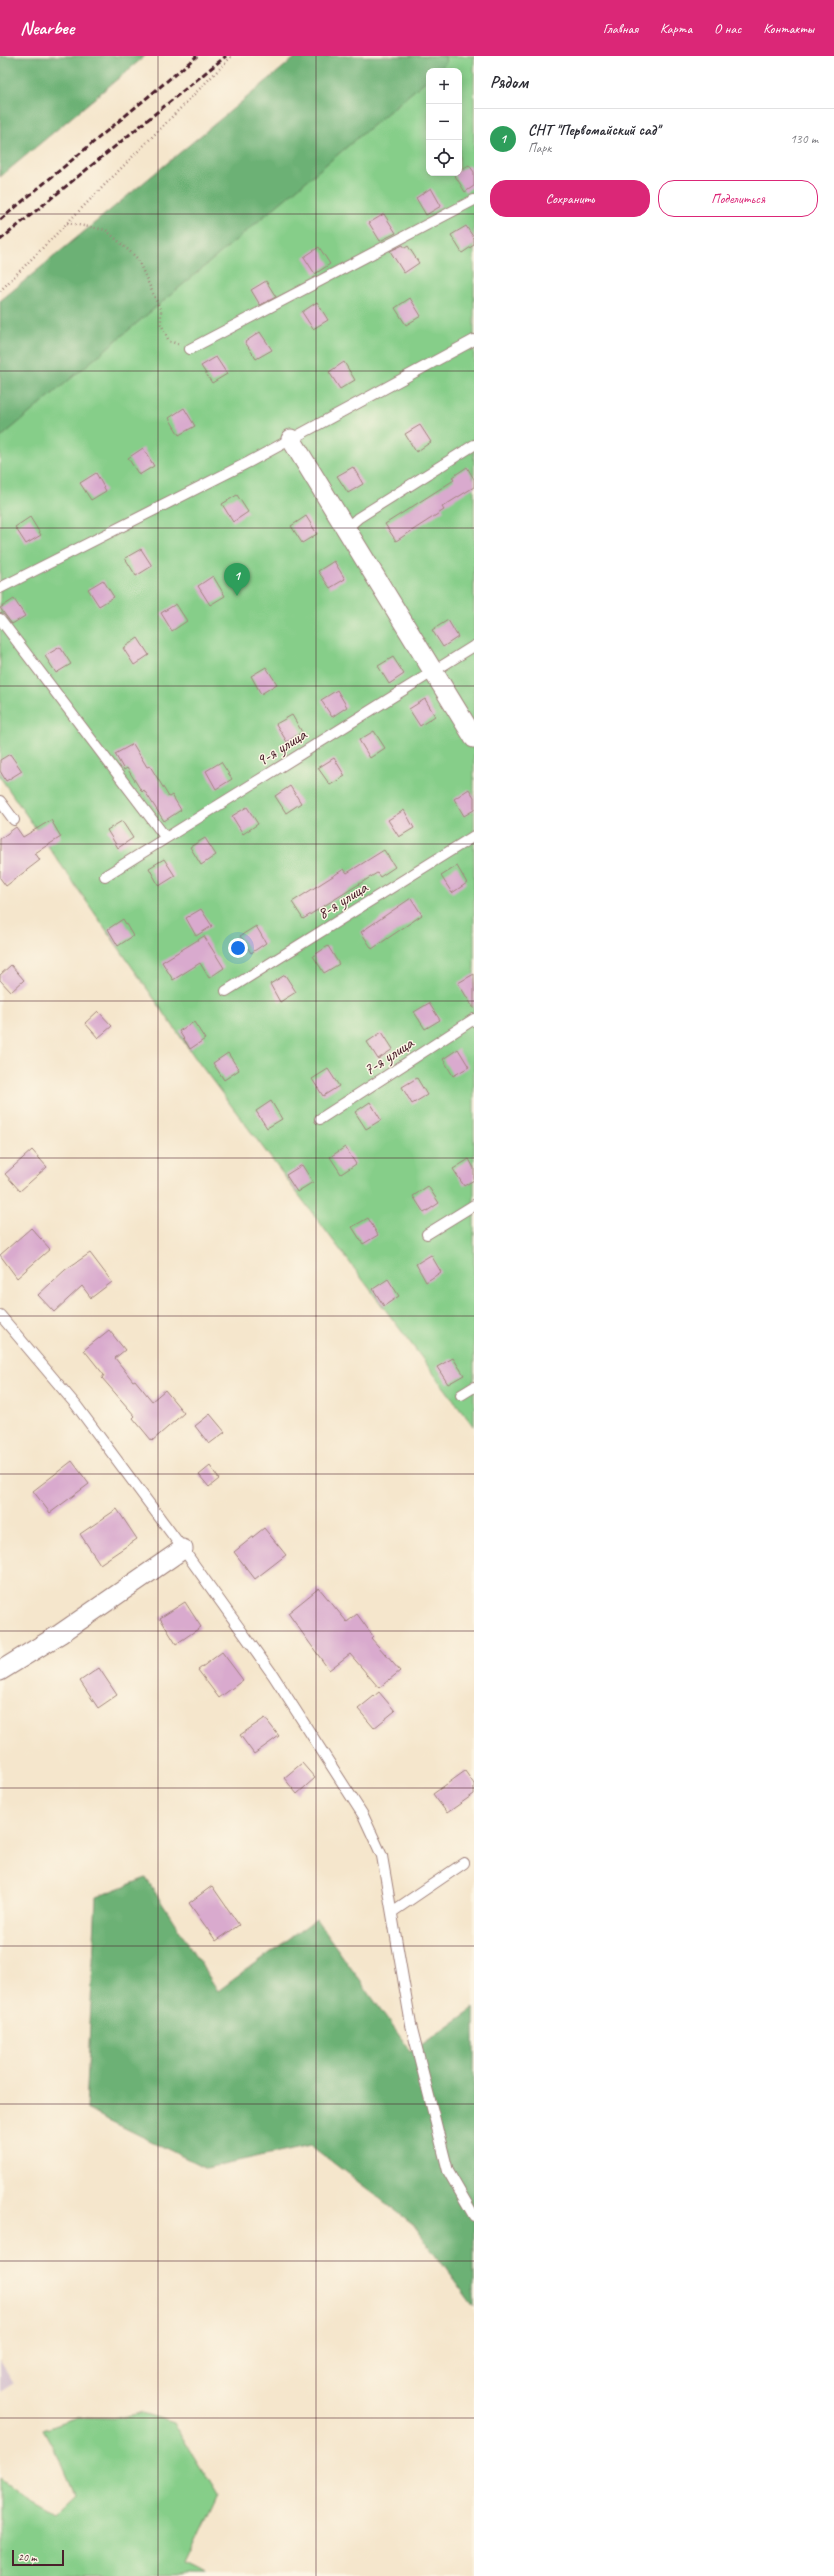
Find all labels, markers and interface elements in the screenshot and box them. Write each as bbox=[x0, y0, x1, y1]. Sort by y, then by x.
text: Nearbee bbox=[20, 16, 74, 40]
text: Главная bbox=[603, 20, 638, 37]
text: Карта bbox=[660, 20, 692, 37]
text: О нас bbox=[714, 20, 741, 37]
text: Контакты bbox=[763, 20, 814, 37]
map controls bbox=[426, 68, 462, 176]
button: + bbox=[426, 68, 462, 104]
text: Рядом bbox=[490, 72, 528, 93]
button: − bbox=[426, 104, 462, 140]
text: СНТ "Первомайский сад" bbox=[528, 121, 660, 140]
text: 1 bbox=[500, 131, 506, 147]
text: 130 m bbox=[790, 131, 818, 147]
button: locate bbox=[426, 140, 462, 176]
text: Парк bbox=[528, 140, 551, 156]
button: Сохранить bbox=[490, 180, 650, 217]
button: Поделиться bbox=[658, 180, 818, 217]
pin: 1 bbox=[224, 563, 250, 596]
street label: 9-я улица bbox=[252, 723, 312, 771]
street label: 8-я улица bbox=[313, 876, 373, 924]
your location bbox=[228, 938, 248, 958]
street label: 7-я улица bbox=[359, 1032, 418, 1080]
scale bar bbox=[12, 2548, 64, 2567]
text: 20 m bbox=[18, 2550, 37, 2564]

